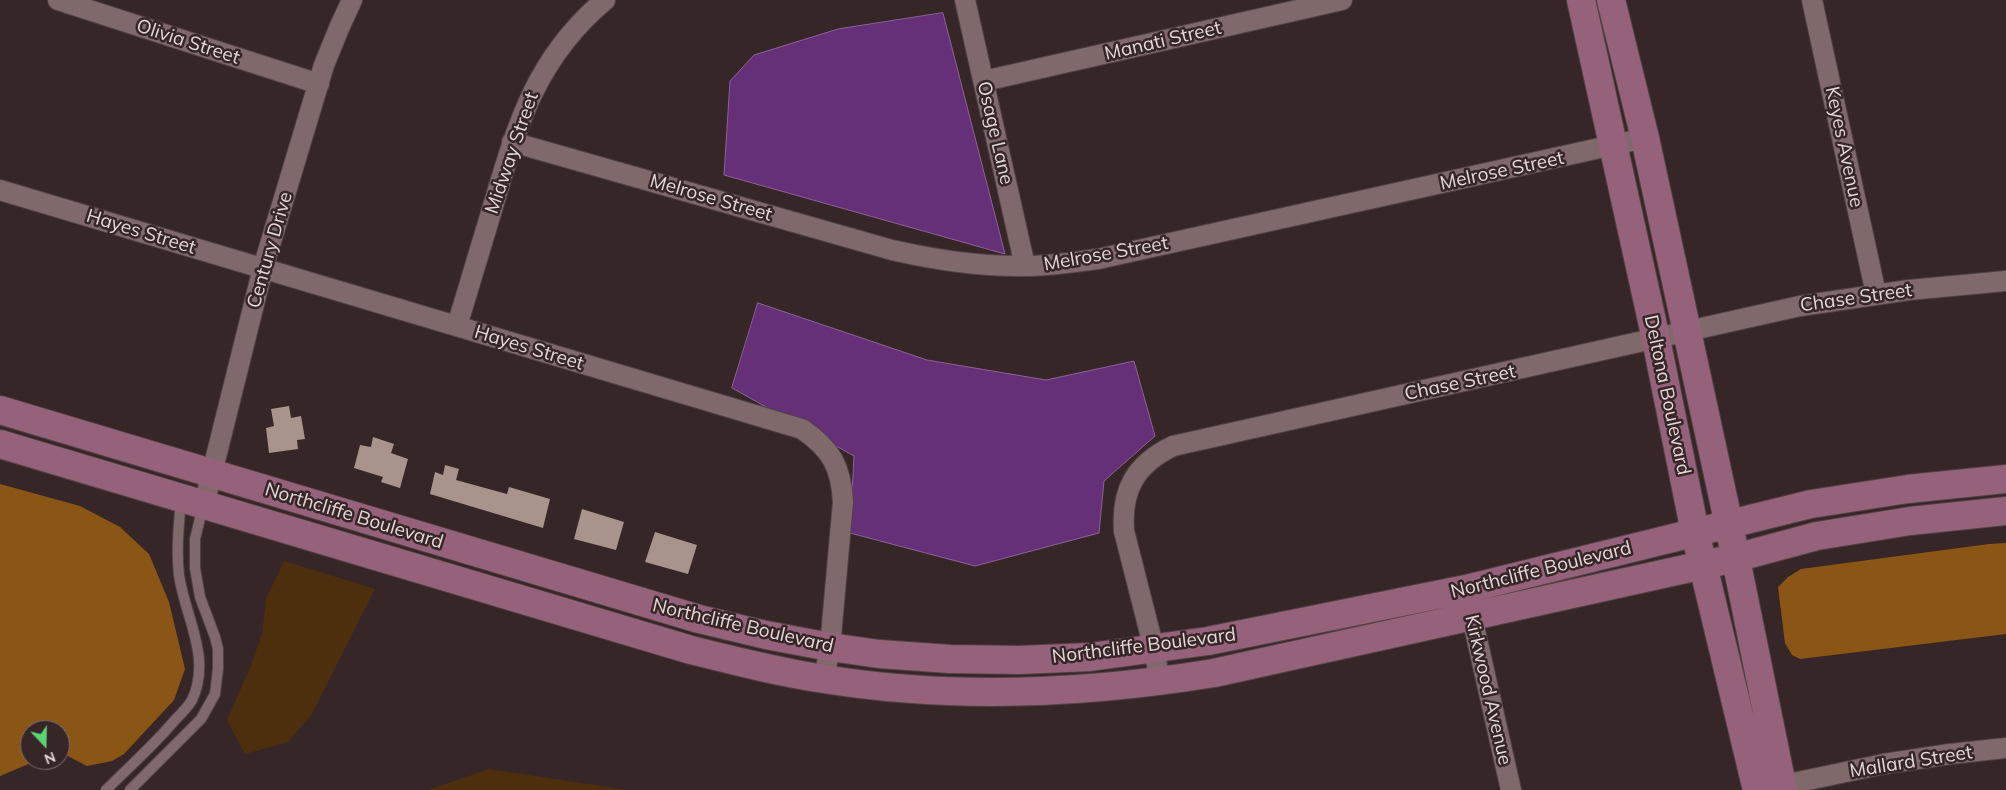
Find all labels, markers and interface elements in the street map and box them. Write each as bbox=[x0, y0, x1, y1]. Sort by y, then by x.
street label: Olivia Street bbox=[133, 15, 243, 69]
street label: Manati Street bbox=[1103, 17, 1223, 65]
street label: Osage Lane bbox=[972, 79, 1018, 187]
street label: Keyes Avenue bbox=[1820, 85, 1868, 209]
street label: Midway Street bbox=[480, 89, 544, 217]
street label: Melrose Street bbox=[1438, 147, 1566, 195]
street label: Melrose Street bbox=[647, 170, 775, 226]
street label: Century Drive bbox=[243, 189, 297, 311]
street label: Hayes Street bbox=[84, 205, 198, 259]
street label: Melrose Street bbox=[1042, 232, 1170, 276]
street label: Chase Street bbox=[1799, 279, 1913, 317]
street label: Deltona Boulevard bbox=[1639, 313, 1695, 477]
street label: Hayes Street bbox=[472, 321, 586, 375]
street label: Chase Street bbox=[1402, 360, 1518, 406]
street label: Northcliffe Boulevard bbox=[262, 478, 446, 554]
street label: Northcliffe Boulevard bbox=[1448, 537, 1634, 603]
street label: Northcliffe Boulevard bbox=[650, 594, 836, 658]
street label: Kirkwood Avenue bbox=[1460, 613, 1516, 767]
street label: Northcliffe Boulevard bbox=[1051, 623, 1237, 669]
north arrow bbox=[20, 720, 70, 770]
street label: Mallard Street bbox=[1848, 741, 1974, 783]
text: N bbox=[42, 748, 58, 768]

